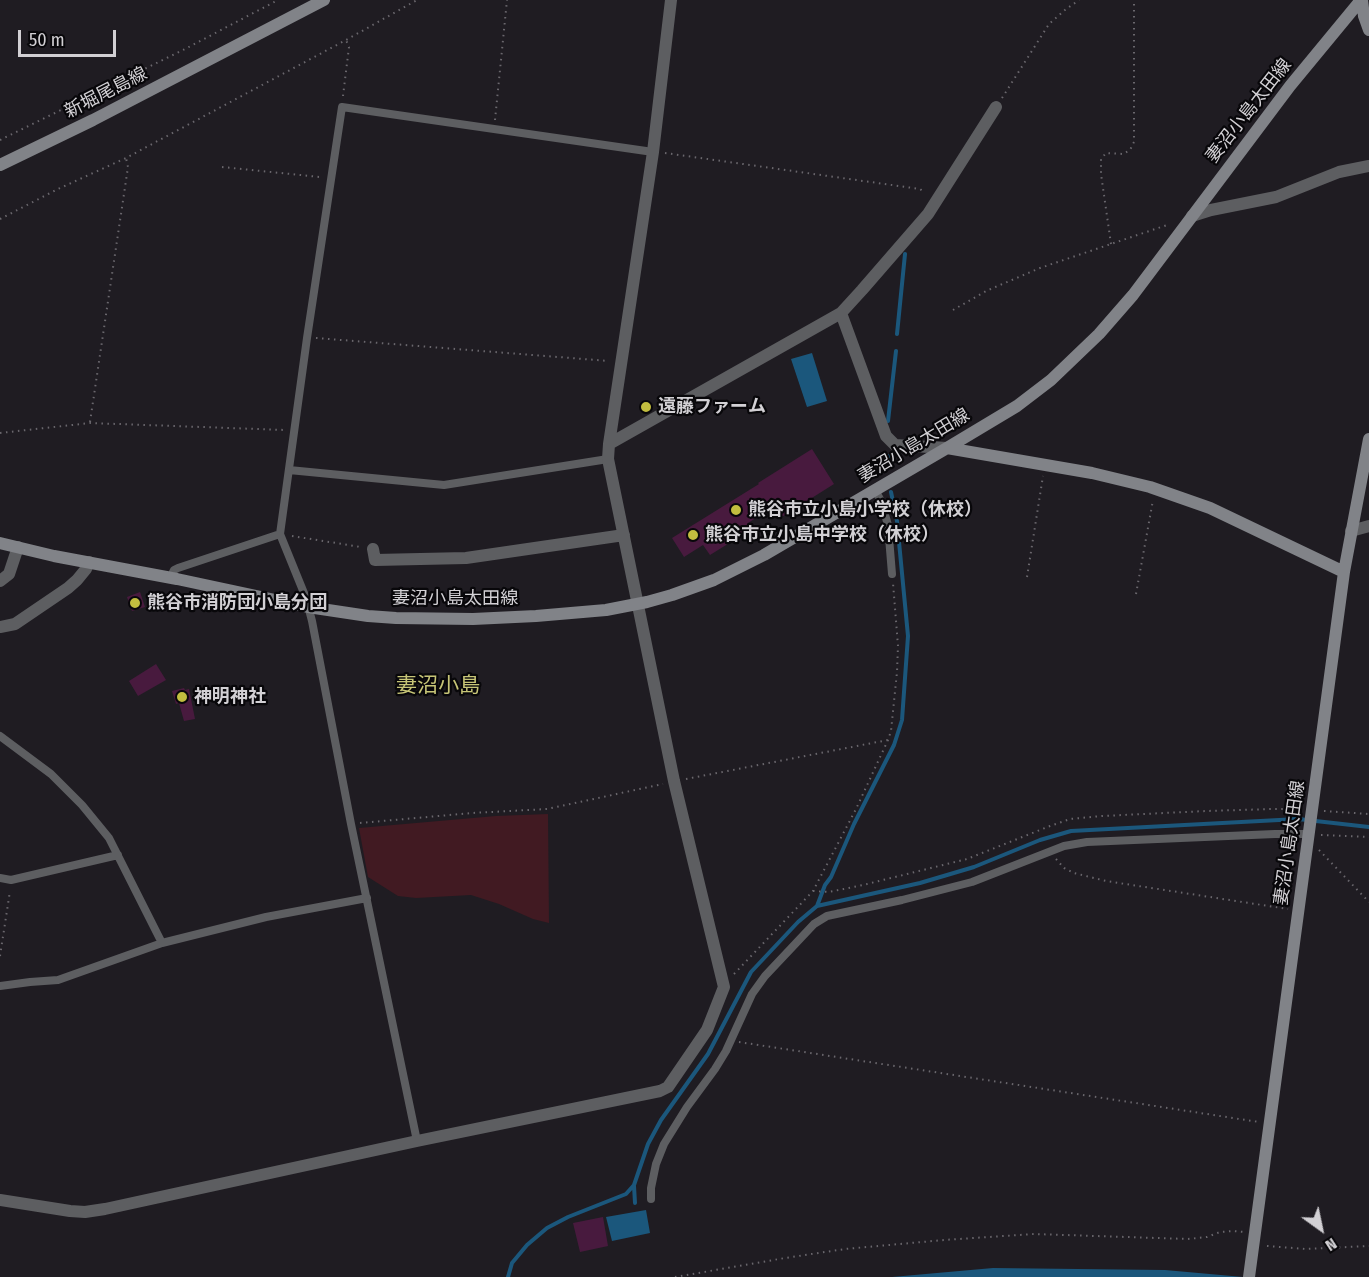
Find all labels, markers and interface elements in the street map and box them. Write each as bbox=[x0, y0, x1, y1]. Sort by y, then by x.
scale bar bbox=[21, 18, 118, 56]
text: 50 m bbox=[29, 29, 65, 51]
street label: 妻沼小島太田線 bbox=[1202, 55, 1296, 167]
street label: 新堀尾島線 bbox=[61, 63, 151, 123]
place label: 遠藤ファーム bbox=[658, 396, 766, 418]
marker: 遠藤ファーム bbox=[639, 400, 653, 414]
street label: 妻沼小島太田線 bbox=[854, 404, 974, 488]
place label: 熊谷市立小島小学校（休校） bbox=[748, 499, 982, 521]
marker: 熊谷市立小島小学校（休校） bbox=[729, 503, 743, 517]
place label: 熊谷市立小島中学校（休校） bbox=[705, 524, 939, 546]
marker: 熊谷市立小島中学校（休校） bbox=[686, 528, 700, 542]
street label: 妻沼小島太田線 bbox=[392, 588, 518, 610]
place label: 熊谷市消防団小島分団 bbox=[147, 592, 327, 614]
marker: 熊谷市消防団小島分団 bbox=[128, 596, 142, 610]
district label: 妻沼小島 bbox=[396, 673, 480, 699]
place label: 神明神社 bbox=[194, 686, 266, 708]
marker: 神明神社 bbox=[175, 690, 189, 704]
street label: 妻沼小島太田線 bbox=[1271, 779, 1309, 907]
north arrow bbox=[1291, 1199, 1351, 1259]
text: N bbox=[1322, 1234, 1340, 1255]

